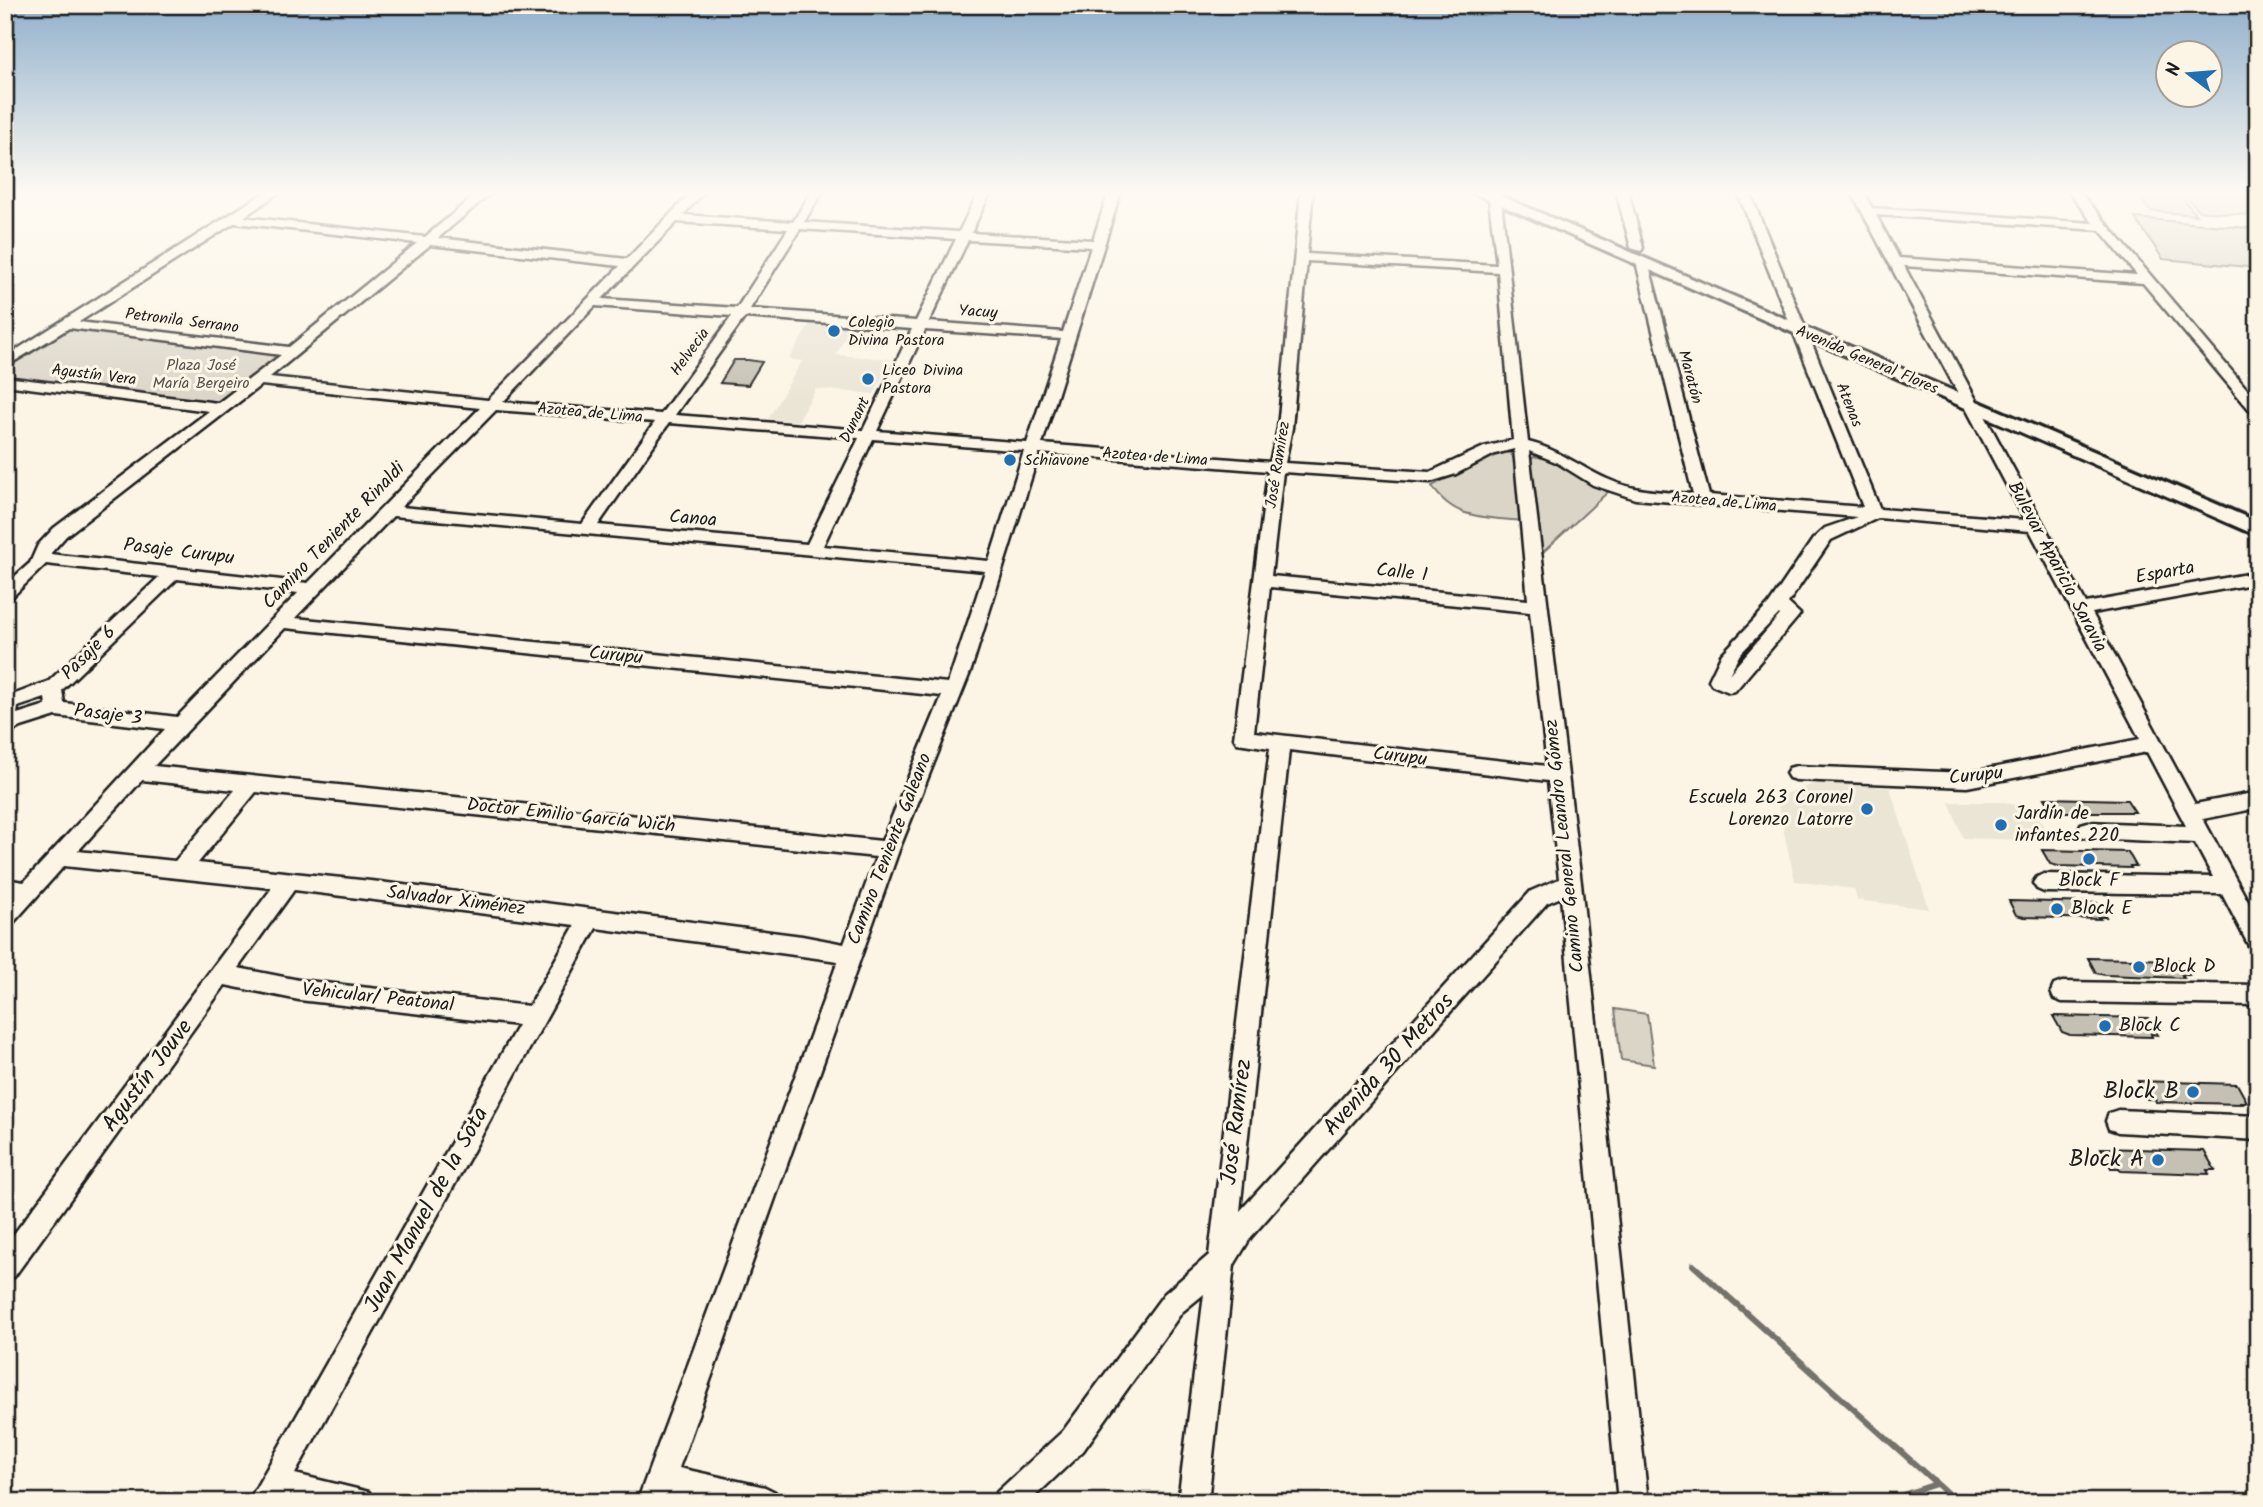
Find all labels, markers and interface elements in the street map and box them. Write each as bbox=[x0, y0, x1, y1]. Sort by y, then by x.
north arrow bbox=[2154, 38, 2224, 108]
text: N bbox=[2159, 60, 2191, 80]
street label: Yacuy bbox=[958, 298, 999, 326]
street label: Petronila Serrano bbox=[124, 302, 240, 340]
place label: Colegio Divina Pastora bbox=[848, 310, 944, 353]
street label: Avenida General Flores bbox=[1792, 319, 1942, 401]
street label: Helvecia bbox=[664, 323, 716, 381]
marker: Colegio Divina Pastora bbox=[826, 323, 842, 339]
street label: Maratón bbox=[1671, 347, 1709, 407]
park label: Plaza José María Bergeiro bbox=[153, 353, 250, 396]
street label: Agustín Vera bbox=[50, 357, 138, 393]
place label: Liceo Divina Pastora bbox=[882, 358, 963, 401]
marker: Liceo Divina Pastora bbox=[860, 371, 876, 387]
street label: Atenas bbox=[1829, 379, 1869, 431]
street label: Dunant bbox=[833, 392, 877, 447]
street label: Azotea de Lima bbox=[536, 396, 644, 430]
street label: José Ramírez bbox=[1259, 420, 1297, 510]
street label: Azotea de Lima bbox=[1101, 441, 1209, 473]
place label: Schiavone bbox=[1024, 448, 1089, 473]
marker: Schiavone bbox=[1002, 452, 1018, 468]
street label: Camino Teniente Rinaldi bbox=[255, 454, 414, 617]
street label: Bulevar Aparicio Saravia bbox=[1999, 476, 2115, 658]
street label: Azotea de Lima bbox=[1670, 485, 1778, 519]
street label: Canoa bbox=[668, 502, 718, 536]
street label: Pasaje Curupu bbox=[122, 530, 236, 574]
street label: Esparta bbox=[2133, 553, 2197, 593]
street label: Calle 1 bbox=[1375, 555, 1429, 591]
street label: Pasaje 6 bbox=[54, 618, 124, 688]
street label: Curupu bbox=[587, 638, 645, 674]
street label: Pasaje 3 bbox=[72, 696, 144, 734]
street label: Camino General Leandro Gómez bbox=[1537, 718, 1593, 974]
street label: Curupu bbox=[1371, 739, 1429, 775]
street label: Camino Teniente Galeano bbox=[840, 749, 940, 949]
street label: Curupu bbox=[1947, 758, 2005, 794]
place label: Escuela 263 Coronel Lorenzo Latorre bbox=[1688, 783, 1853, 835]
street label: Doctor Emilio García Wich bbox=[465, 790, 677, 842]
place label: Jardín de infantes 220 bbox=[2015, 799, 2119, 851]
marker: Escuela 263 Coronel Lorenzo Latorre bbox=[1859, 801, 1875, 817]
marker: Jardín de infantes 220 bbox=[1993, 817, 2009, 833]
marker: Block F bbox=[2081, 851, 2097, 867]
place label: Block F bbox=[2059, 866, 2121, 896]
street label: Salvador Ximénez bbox=[385, 878, 527, 924]
place label: Block E bbox=[2071, 894, 2133, 924]
marker: Block E bbox=[2049, 901, 2065, 917]
place label: Block D bbox=[2153, 952, 2216, 982]
marker: Block D bbox=[2131, 959, 2147, 975]
street label: Vehicular/ Peatonal bbox=[301, 975, 456, 1021]
street label: Avenida 30 Metros bbox=[1315, 985, 1464, 1145]
place label: Block C bbox=[2119, 1011, 2181, 1041]
street label: Agustín Jouve bbox=[93, 1012, 203, 1140]
marker: Block C bbox=[2097, 1018, 2113, 1034]
street label: José Ramírez bbox=[1211, 1057, 1263, 1187]
place label: Block B bbox=[2103, 1074, 2179, 1110]
marker: Block B bbox=[2185, 1084, 2201, 1100]
street label: Juan Manuel de la Sota bbox=[355, 1100, 499, 1320]
place label: Block A bbox=[2069, 1142, 2144, 1178]
marker: Block A bbox=[2150, 1152, 2166, 1168]

